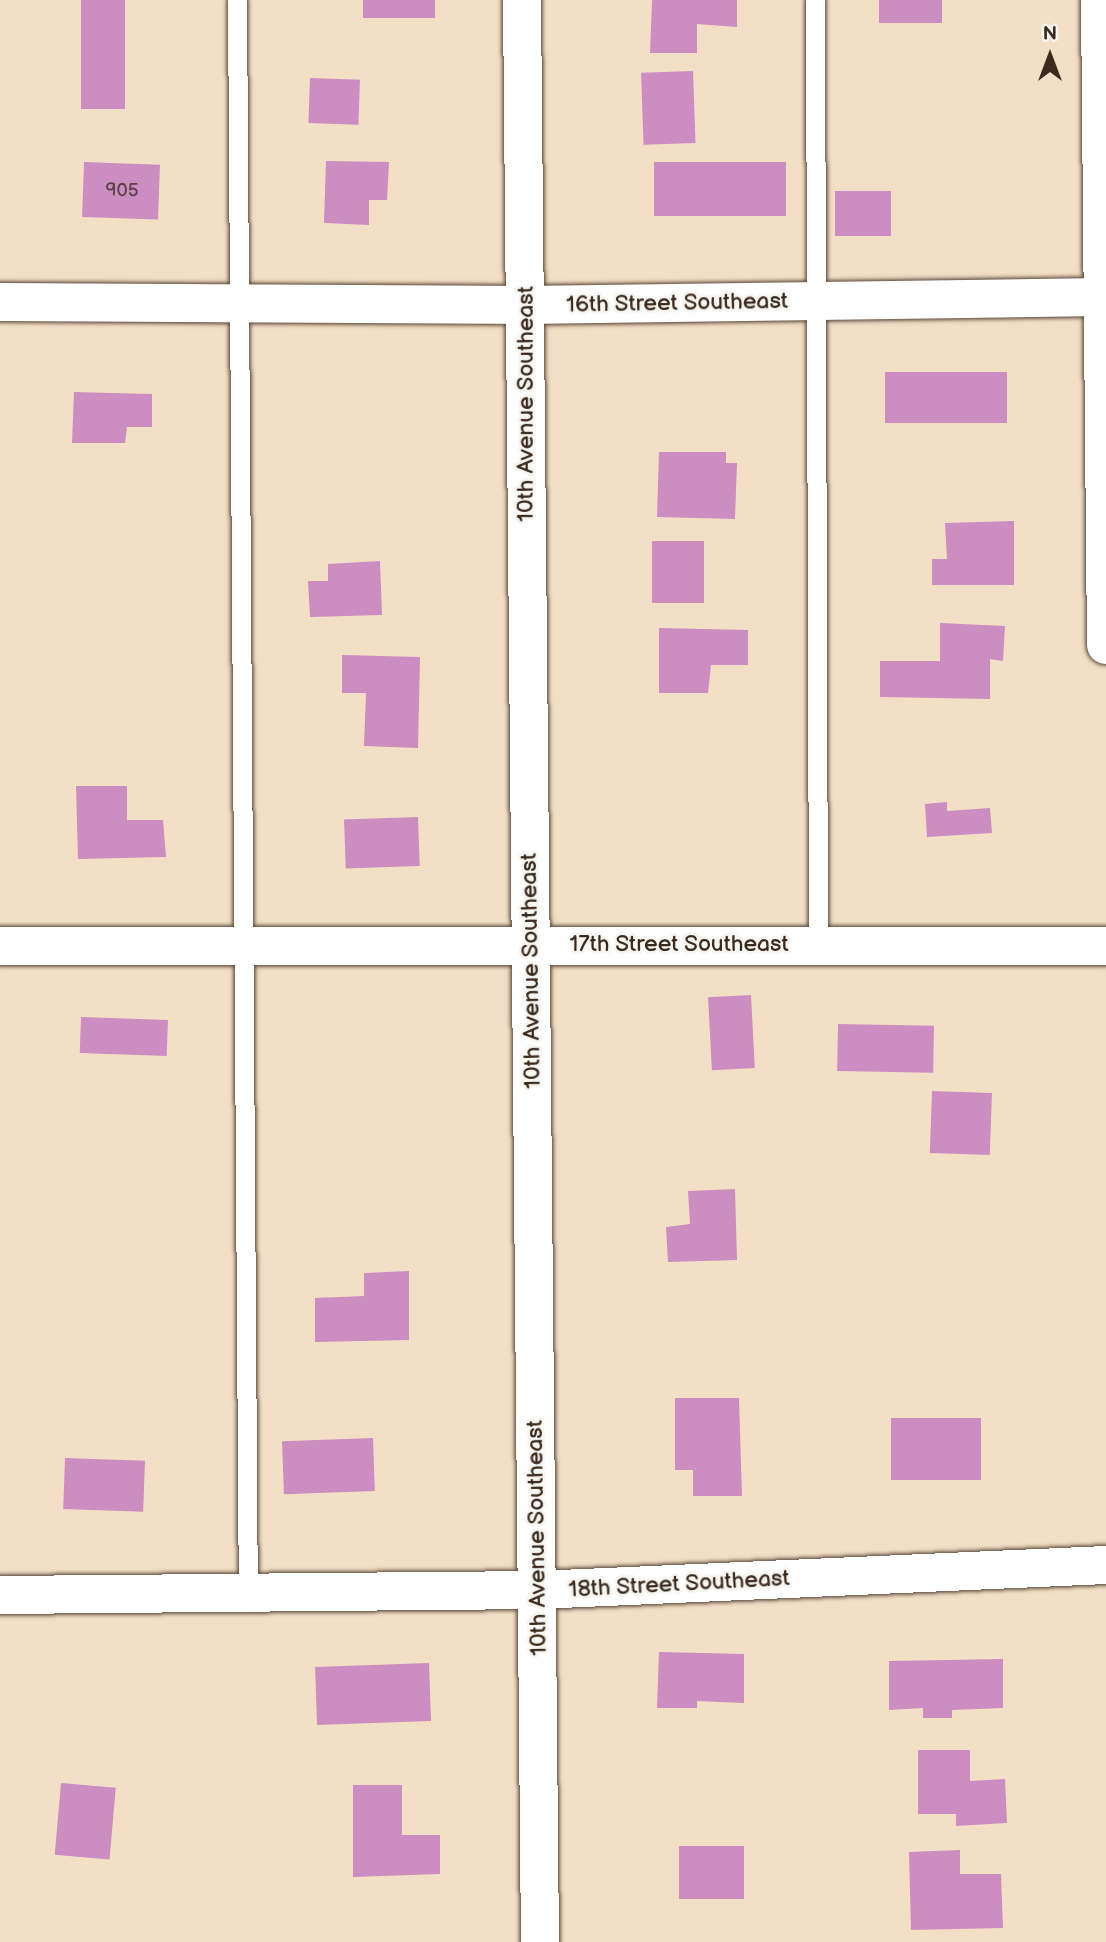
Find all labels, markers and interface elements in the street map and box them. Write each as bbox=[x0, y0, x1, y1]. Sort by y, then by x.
north arrow bbox=[1015, 21, 1085, 91]
text: N bbox=[1043, 23, 1057, 46]
house number: 905 bbox=[105, 180, 139, 202]
street label: 10th Avenue Southeast bbox=[512, 286, 540, 522]
street label: 16th Street Southeast bbox=[565, 287, 789, 319]
street label: 10th Avenue Southeast bbox=[515, 853, 547, 1089]
street label: 17th Street Southeast bbox=[569, 930, 789, 958]
street label: 10th Avenue Southeast bbox=[521, 1420, 553, 1656]
street label: 18th Street Southeast bbox=[567, 1564, 791, 1604]

